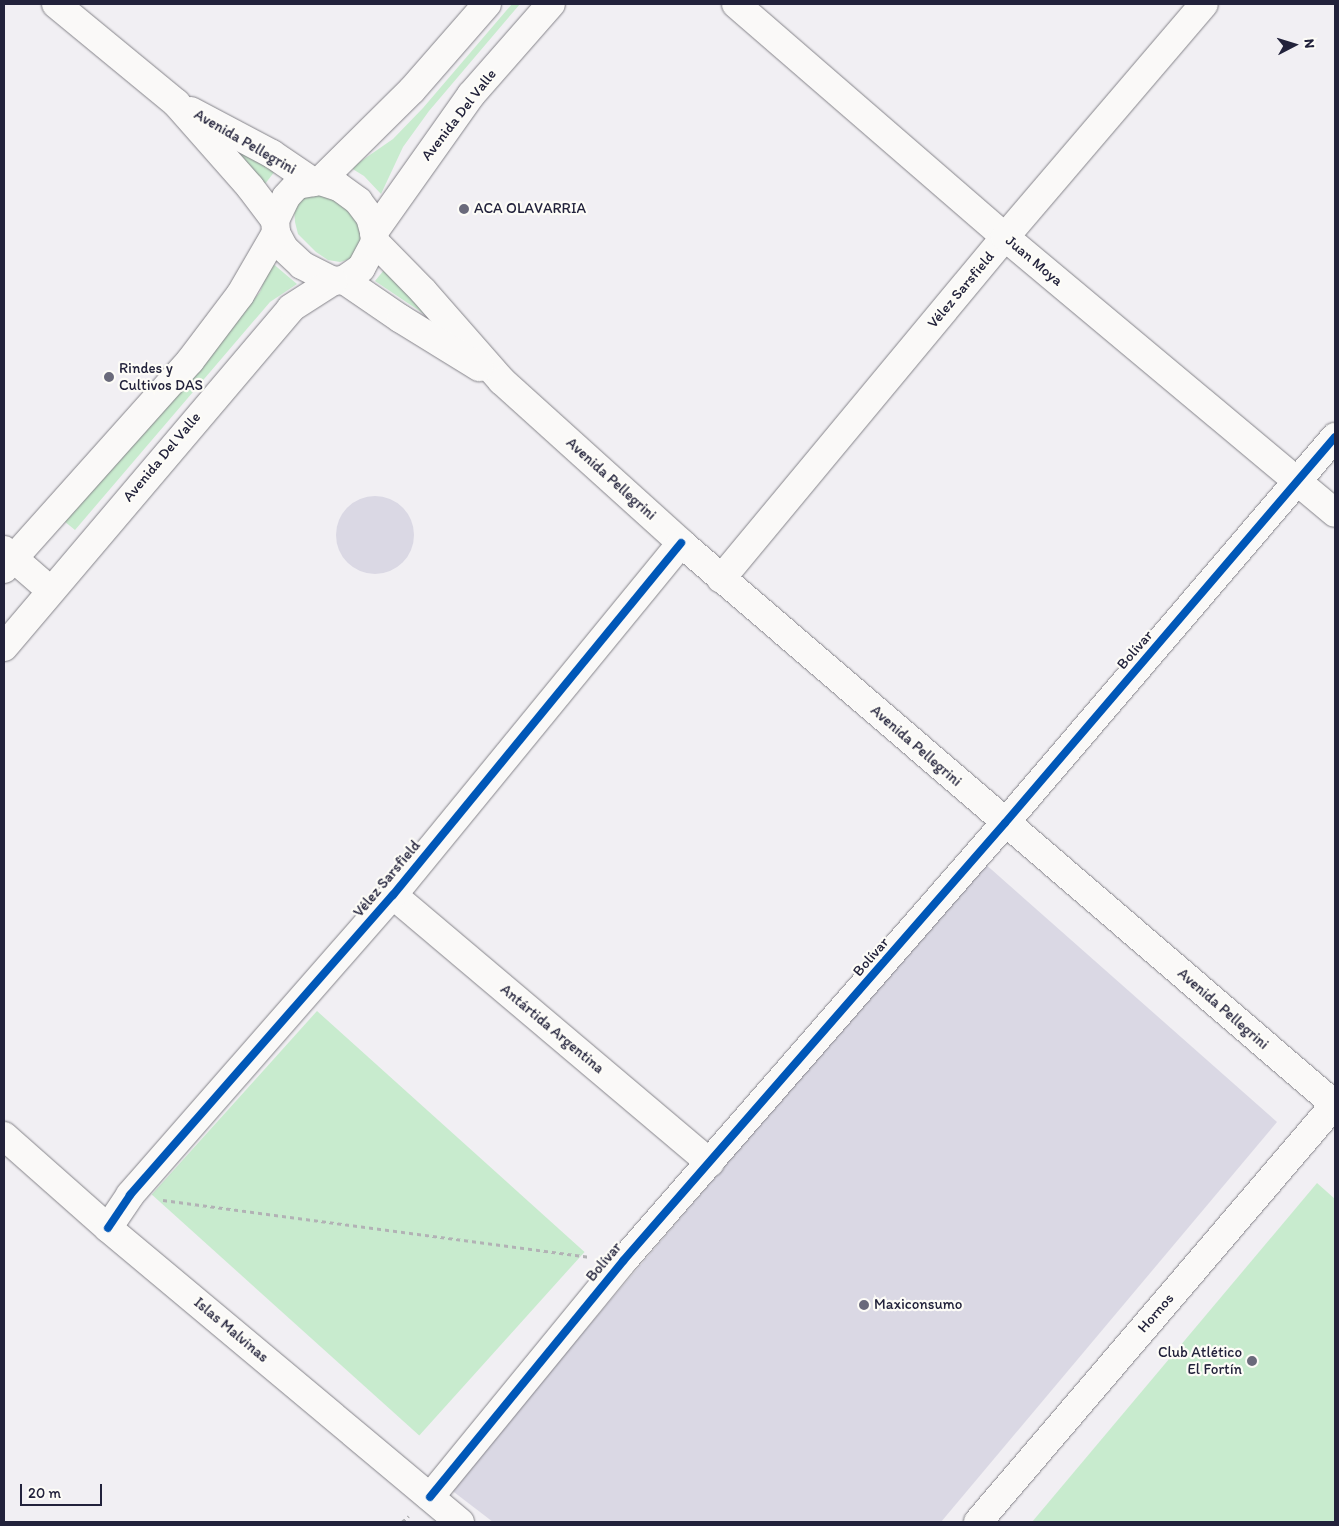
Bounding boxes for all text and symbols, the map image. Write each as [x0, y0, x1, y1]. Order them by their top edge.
north arrow [1269, 20, 1319, 70]
text: N [1301, 38, 1318, 49]
street label: Avenida Del Valle [418, 66, 500, 164]
street label: Avenida Pellegrini [191, 105, 299, 179]
place label: ACA OLAVARRIA [474, 200, 586, 218]
marker: ACA OLAVARRIA [458, 203, 470, 215]
street label: Juan Moya [1002, 232, 1066, 290]
street label: Vélez Sarsfield [924, 248, 998, 332]
place label: Rindes y Cultivos DAS [119, 359, 203, 394]
marker: Rindes y Cultivos DAS [103, 371, 115, 383]
street label: Avenida Del Valle [119, 409, 205, 505]
street label: Avenida Pellegrini [562, 434, 660, 524]
street label: Bolívar [1113, 627, 1157, 673]
street label: Avenida Pellegrini [867, 702, 965, 790]
street label: Vélez Sarsfield [350, 837, 424, 921]
street label: Bolívar [849, 934, 893, 980]
street label: Avenida Pellegrini [1174, 965, 1272, 1053]
street label: Antártida Argentina [496, 980, 608, 1078]
street label: Bolívar [582, 1239, 626, 1285]
street label: Hornos [1134, 1290, 1178, 1336]
street label: Islas Malvinas [190, 1294, 272, 1366]
place label: Maxiconsumo [874, 1296, 962, 1314]
marker: Maxiconsumo [858, 1299, 870, 1311]
place label: Club Atlético El Fortín [1158, 1343, 1242, 1378]
marker: Club Atlético El Fortín [1246, 1355, 1258, 1367]
scale bar [22, 1474, 105, 1506]
text: 20 m [28, 1484, 61, 1502]

